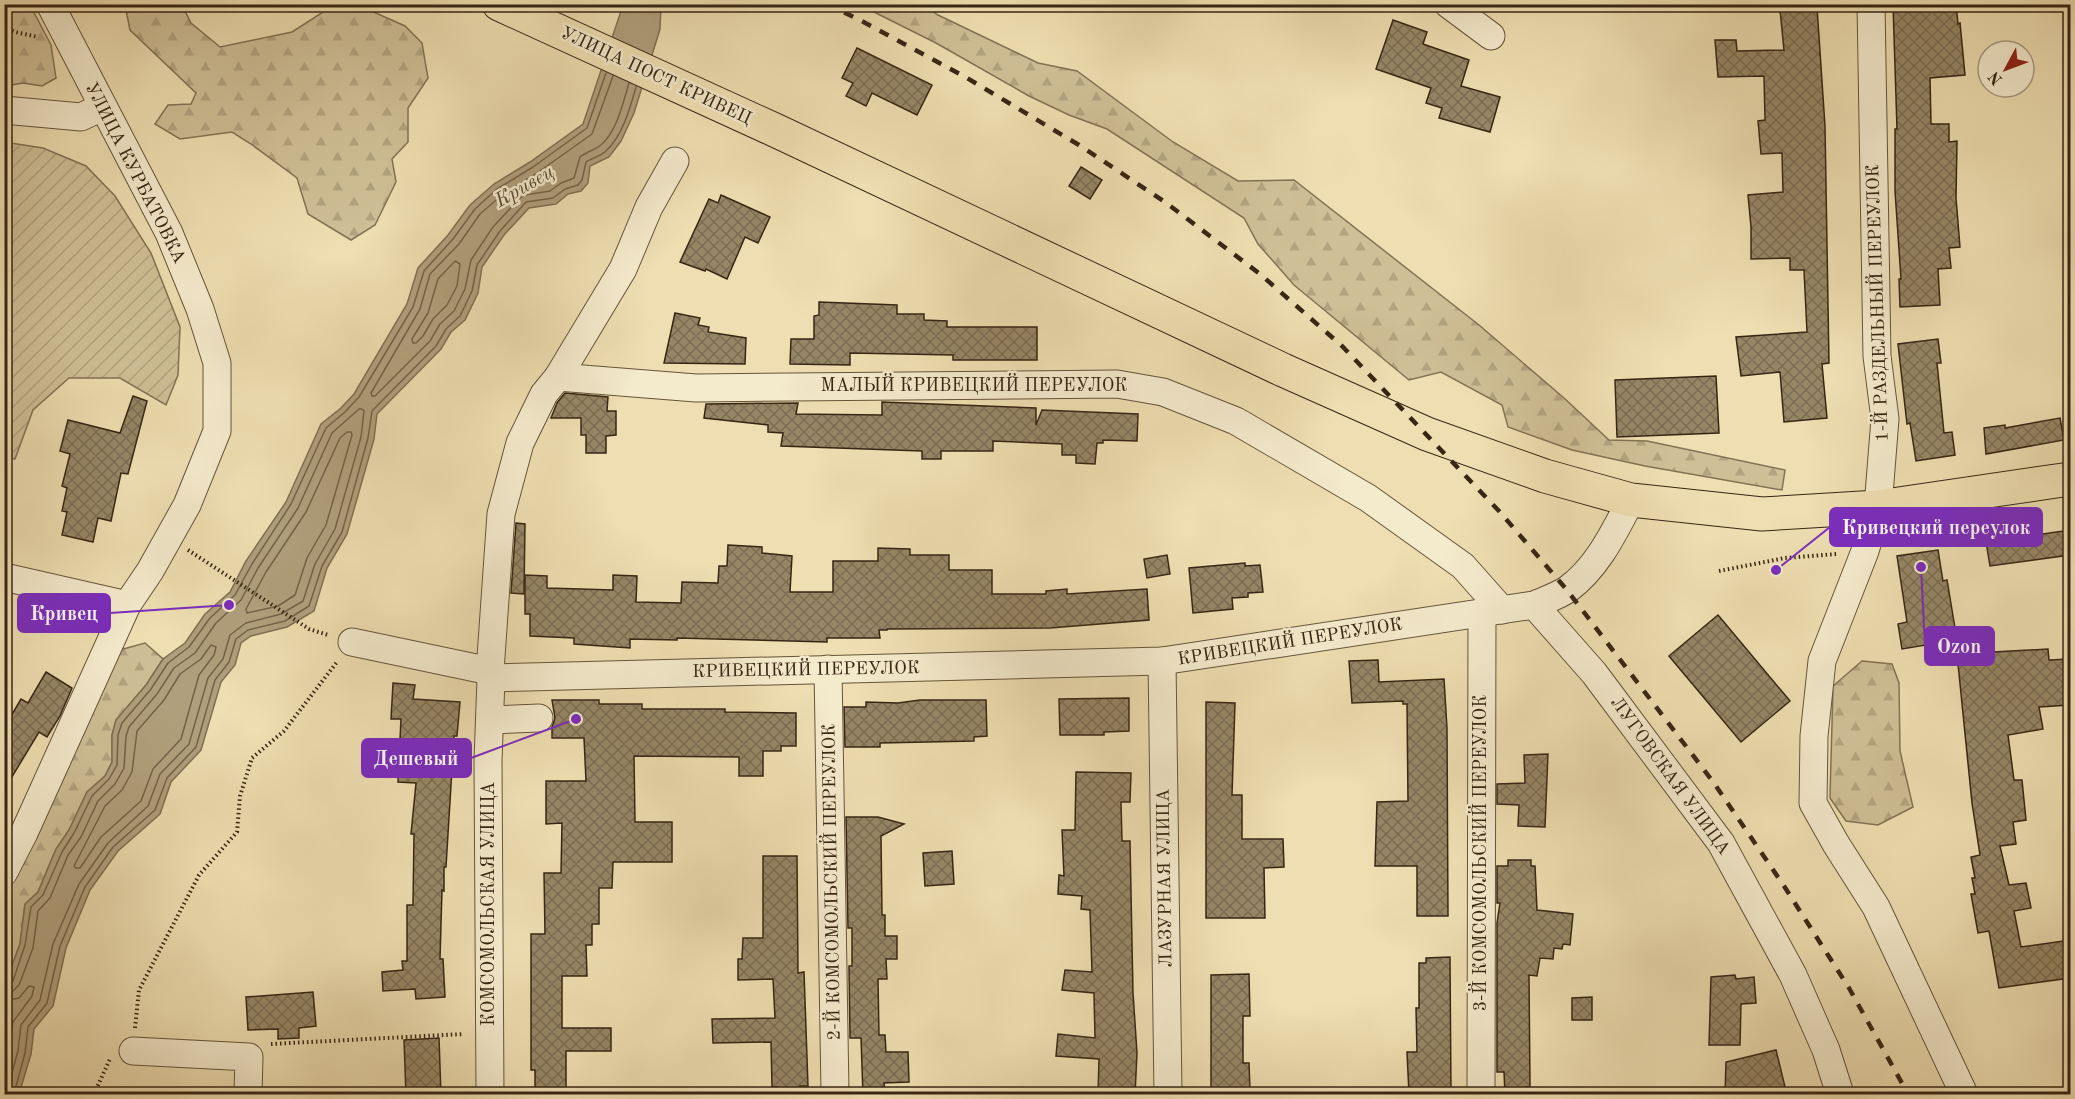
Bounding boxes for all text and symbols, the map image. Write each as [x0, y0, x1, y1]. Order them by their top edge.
street label: УЛИЦА ПОСТ КРИВЕЦ [558, 24, 754, 128]
north arrow [1976, 39, 2036, 99]
text: N [1986, 67, 2006, 87]
street label: УЛИЦА КУРБАТОВКА [81, 80, 189, 267]
water label: Кривец [491, 162, 558, 212]
street label: 1-Й РАЗДЕЛЬНЫЙ ПЕРЕУЛОК [1860, 164, 1892, 442]
street label: МАЛЫЙ КРИВЕЦКИЙ ПЕРЕУЛОК [821, 373, 1127, 395]
callout: Кривецкий переулок [1830, 508, 2042, 546]
text: Кривецкий переулок [1842, 519, 2031, 539]
callout: Кривец [18, 594, 110, 632]
text: Кривец [30, 605, 98, 625]
street label: КРИВЕЦКИЙ ПЕРЕУЛОК [1176, 611, 1404, 669]
callout: Ozon [1925, 627, 1994, 665]
text: Ozon [1937, 638, 1981, 658]
street label: КРИВЕЦКИЙ ПЕРЕУЛОК [692, 655, 920, 681]
street label: ЛУГОВСКАЯ УЛИЦА [1607, 694, 1733, 858]
street label: 3-Й КОМСОМОЛЬСКИЙ ПЕРЕУЛОК [1468, 695, 1490, 1011]
street label: 2-Й КОМСОМОЛЬСКИЙ ПЕРЕУЛОК [816, 724, 844, 1041]
callout: Дешевый [362, 739, 471, 777]
text: Дешевый [374, 750, 458, 770]
street label: КОМСОМОЛЬСКАЯ УЛИЦА [480, 781, 498, 1026]
street label: ЛАЗУРНАЯ УЛИЦА [1154, 788, 1176, 968]

